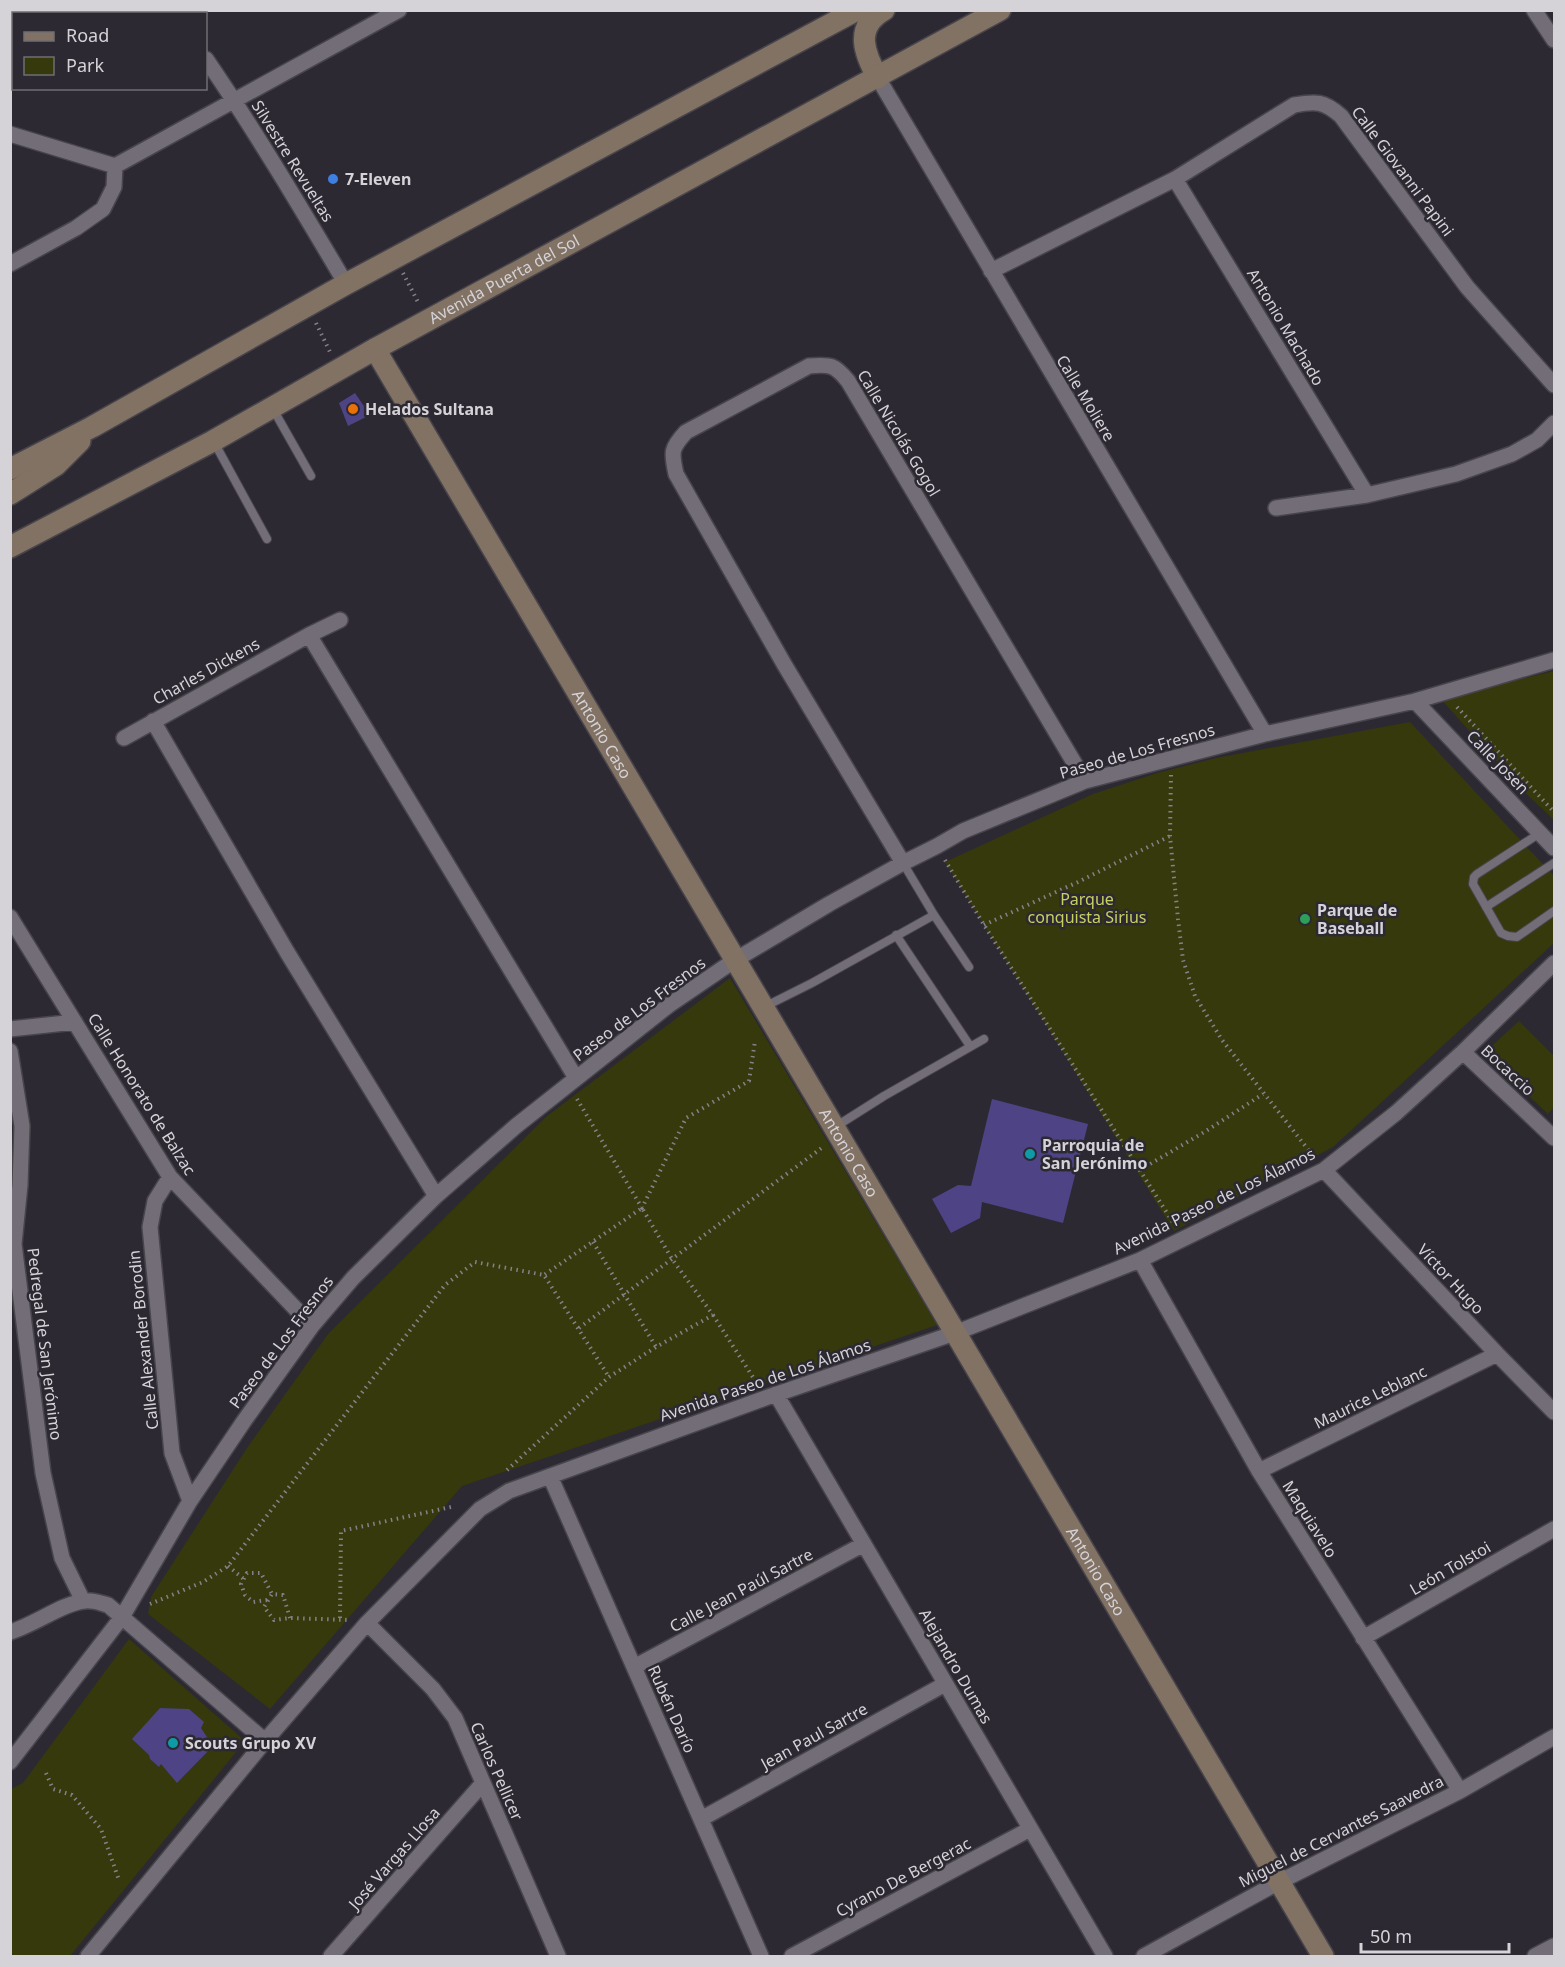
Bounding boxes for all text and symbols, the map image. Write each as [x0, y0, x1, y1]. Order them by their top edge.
legend [12, 12, 207, 90]
text: Road [66, 23, 109, 47]
text: Park [66, 53, 104, 77]
street label: Silvestre Revueltas [247, 96, 339, 226]
street label: Calle Giovanni Papini [1347, 101, 1459, 241]
place label: 7-Eleven [345, 168, 411, 190]
marker: 7-Eleven [326, 172, 340, 186]
street label: Avenida Puerta del Sol [425, 229, 583, 329]
street label: Antonio Machado [1242, 264, 1330, 390]
street label: Calle Moliere [1052, 351, 1120, 445]
street label: Calle Nicolás Gogol [852, 366, 946, 500]
place label: Helados Sultana [365, 398, 494, 420]
marker: Helados Sultana [346, 402, 360, 416]
street label: Charles Dickens [149, 632, 263, 710]
street label: Antonio Caso [567, 685, 637, 783]
street label: Paseo de Los Fresnos [1057, 718, 1217, 784]
street label: Calle Josen [1462, 725, 1534, 799]
park label: Parque conquista Sirius [1028, 888, 1146, 928]
place label: Parque de Baseball [1317, 899, 1397, 939]
marker: Parque de Baseball [1298, 912, 1312, 926]
street label: Paseo de Los Fresnos [568, 952, 710, 1066]
street label: Calle Honorato de Balzac [83, 1009, 201, 1179]
street label: Bocaccio [1476, 1039, 1540, 1101]
street label: Antonio Caso [814, 1104, 884, 1201]
place label: Parroquia de San Jerónimo [1042, 1134, 1147, 1174]
street label: Avenida Paseo de Los Álamos [1109, 1142, 1319, 1260]
marker: Parroquia de San Jerónimo [1023, 1147, 1037, 1161]
street label: Víctor Hugo [1413, 1239, 1489, 1319]
street label: Pedregal de San Jerónimo [22, 1246, 68, 1442]
street label: Calle Alexander Borodin [123, 1249, 163, 1431]
street label: Paseo de Los Fresnos [224, 1271, 338, 1413]
street label: Avenida Paseo de Los Álamos [656, 1333, 874, 1427]
street label: Maurice Leblanc [1310, 1360, 1430, 1434]
street label: Maquiavelo [1278, 1476, 1342, 1562]
street label: Antonio Caso [1061, 1523, 1131, 1620]
street label: León Tolstoi [1406, 1536, 1494, 1600]
street label: Calle Jean Paúl Sartre [666, 1543, 816, 1637]
street label: Alejandro Dumas [914, 1604, 998, 1728]
street label: Rubén Darío [643, 1662, 701, 1756]
street label: Jean Paul Sartre [755, 1698, 871, 1775]
street label: Carlos Pellicer [465, 1718, 529, 1824]
place label: Scouts Grupo XV [185, 1732, 317, 1754]
marker: Scouts Grupo XV [166, 1736, 180, 1750]
street label: Miguel de Cervantes Saavedra [1235, 1770, 1447, 1892]
street label: José Vargas Llosa [342, 1802, 445, 1915]
street label: Cyrano De Bergerac [832, 1832, 975, 1922]
scale bar [1361, 1916, 1510, 1954]
text: 50 m [1370, 1924, 1412, 1948]

